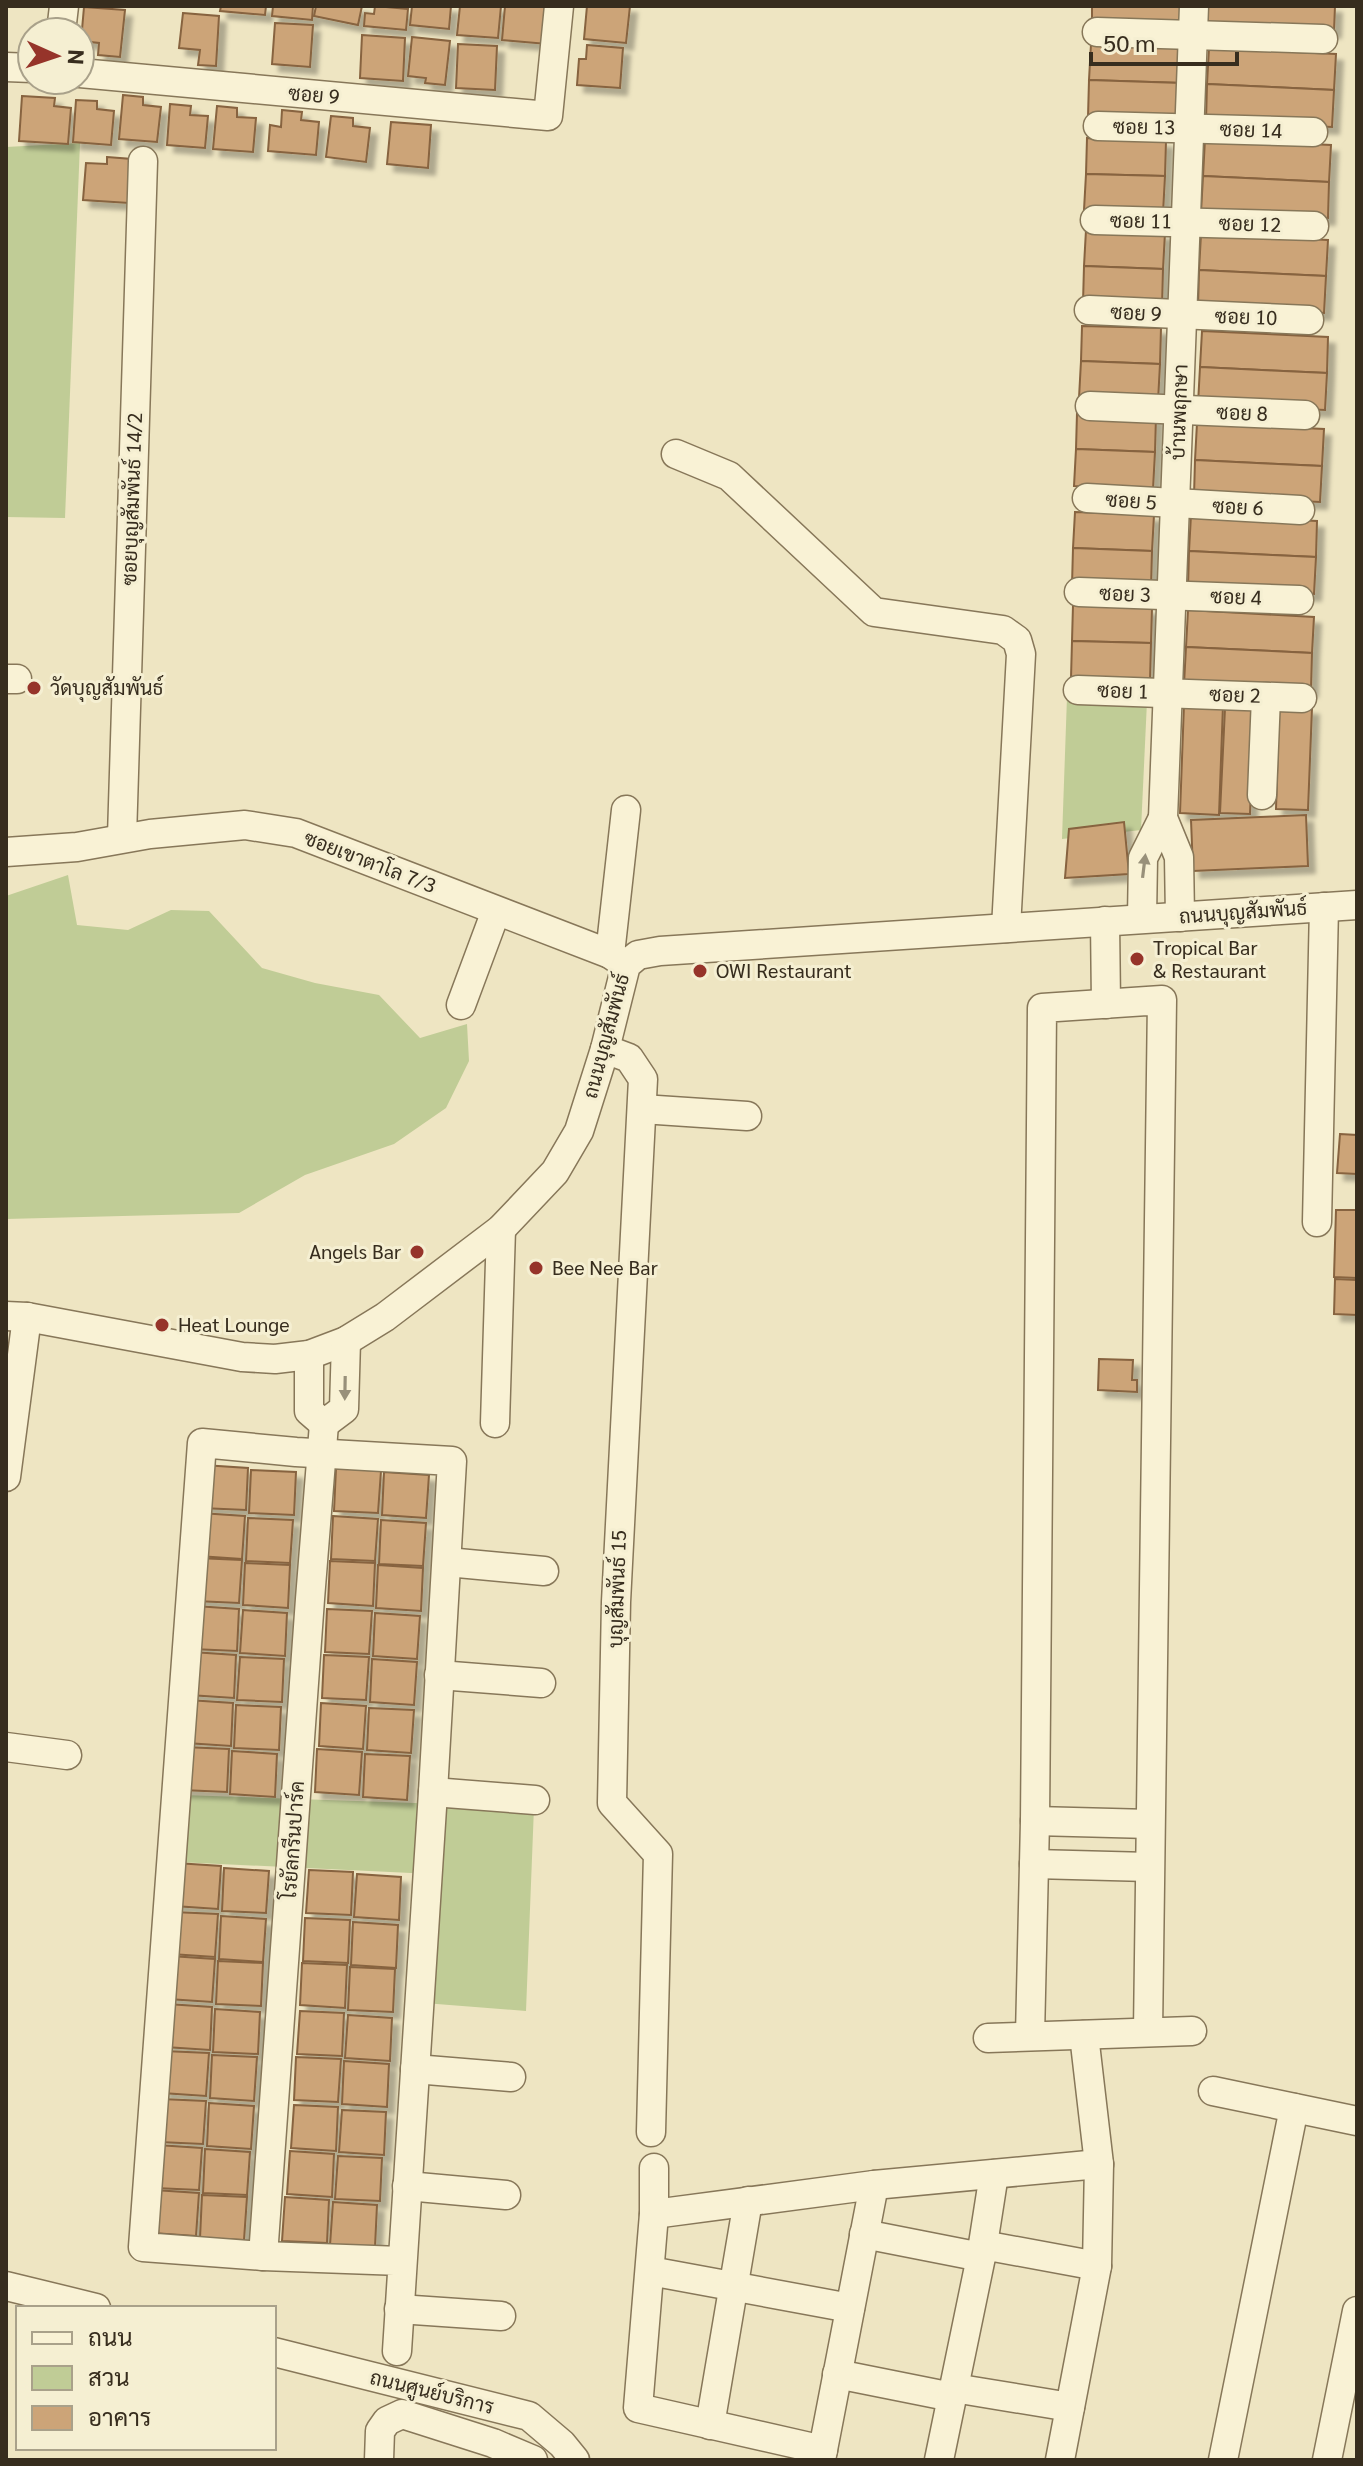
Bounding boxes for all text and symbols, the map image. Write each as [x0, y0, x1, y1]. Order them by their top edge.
north arrow [16, 16, 96, 96]
scale bar [1091, 16, 1237, 66]
text: 50 m [1103, 26, 1155, 58]
text: N [63, 49, 91, 66]
street label: ซอย 9 [287, 79, 341, 109]
street label: ซอย 13 [1113, 112, 1175, 140]
street label: ซอย 14 [1219, 115, 1283, 143]
street label: ซอย 11 [1110, 206, 1172, 234]
street label: ซอย 12 [1218, 209, 1282, 237]
street label: ซอย 9 [1110, 298, 1162, 326]
street label: ซอย 10 [1214, 302, 1278, 330]
street label: บ้านพฤกษา [1163, 363, 1193, 460]
street label: ซอย 8 [1216, 398, 1268, 426]
street label: ซอยบุญสัมพันธ์ 14/2 [115, 412, 149, 586]
street label: ซอย 5 [1105, 485, 1158, 515]
street label: ซอย 6 [1212, 492, 1264, 520]
street label: ซอย 3 [1099, 579, 1151, 607]
street label: ซอย 4 [1210, 582, 1262, 610]
place label: วัดบุญสัมพันธ์ [50, 674, 164, 702]
street label: ซอย 1 [1097, 676, 1149, 704]
marker: วัดบุญสัมพันธ์ [25, 679, 43, 697]
street label: ซอย 2 [1209, 680, 1261, 708]
street label: ซอยเขาตาโล 7/3 [301, 824, 440, 898]
one-way arrow [1138, 853, 1151, 878]
street label: ถนนบุญสัมพันธ์ [1178, 894, 1308, 930]
place label: Tropical Bar & Restaurant [1153, 934, 1267, 983]
marker: Tropical Bar & Restaurant [1128, 950, 1146, 968]
place label: OWI Restaurant [716, 957, 852, 983]
marker: OWI Restaurant [691, 962, 709, 980]
street label: ถนนบุญสัมพันธ์ [576, 970, 636, 1102]
place label: Angels Bar [309, 1238, 401, 1264]
marker: Angels Bar [408, 1243, 426, 1261]
place label: Bee Nee Bar [552, 1254, 658, 1280]
marker: Bee Nee Bar [527, 1259, 545, 1277]
place label: Heat Lounge [178, 1311, 290, 1337]
marker: Heat Lounge [153, 1316, 171, 1334]
one-way arrow [339, 1376, 351, 1401]
street label: บุญสัมพันธ์ 15 [601, 1529, 633, 1649]
street label: โรยัลกรีนปาร์ค [275, 1780, 309, 1901]
legend [16, 2306, 276, 2450]
text: ถนน [88, 2320, 133, 2352]
text: สวน [88, 2360, 130, 2392]
street label: ถนนศูนย์บริการ [367, 2363, 497, 2422]
text: อาคาร [88, 2400, 151, 2432]

